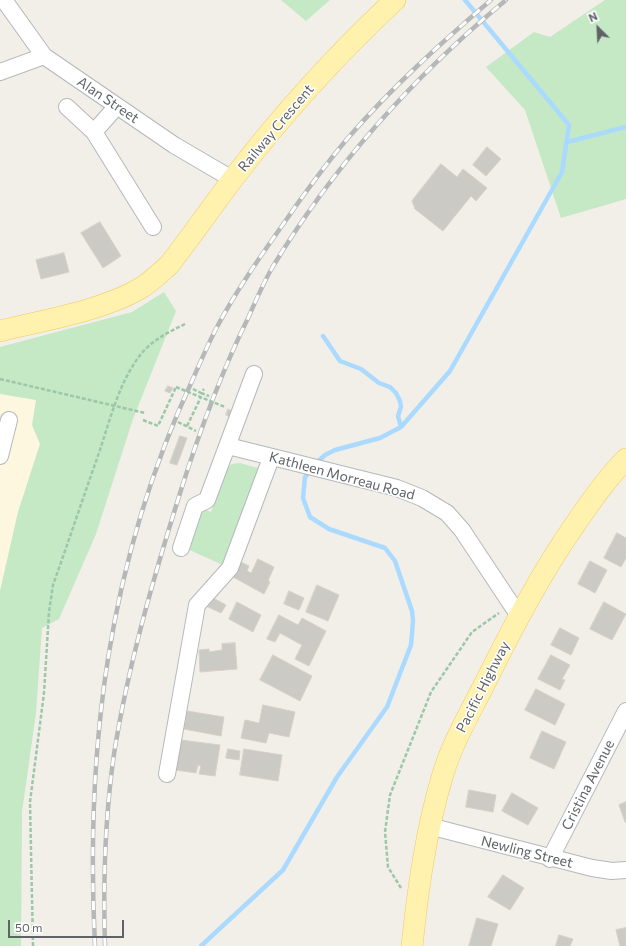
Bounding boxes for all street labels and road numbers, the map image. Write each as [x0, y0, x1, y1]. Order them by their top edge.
street label: Alan Street [74, 73, 142, 127]
street label: Railway Crescent [235, 81, 317, 175]
street label: Kathleen Morreau Road [267, 448, 417, 504]
street label: Pacific Highway [453, 638, 513, 736]
street label: Cristina Avenue [558, 737, 618, 833]
street label: Newling Street [479, 832, 575, 872]

